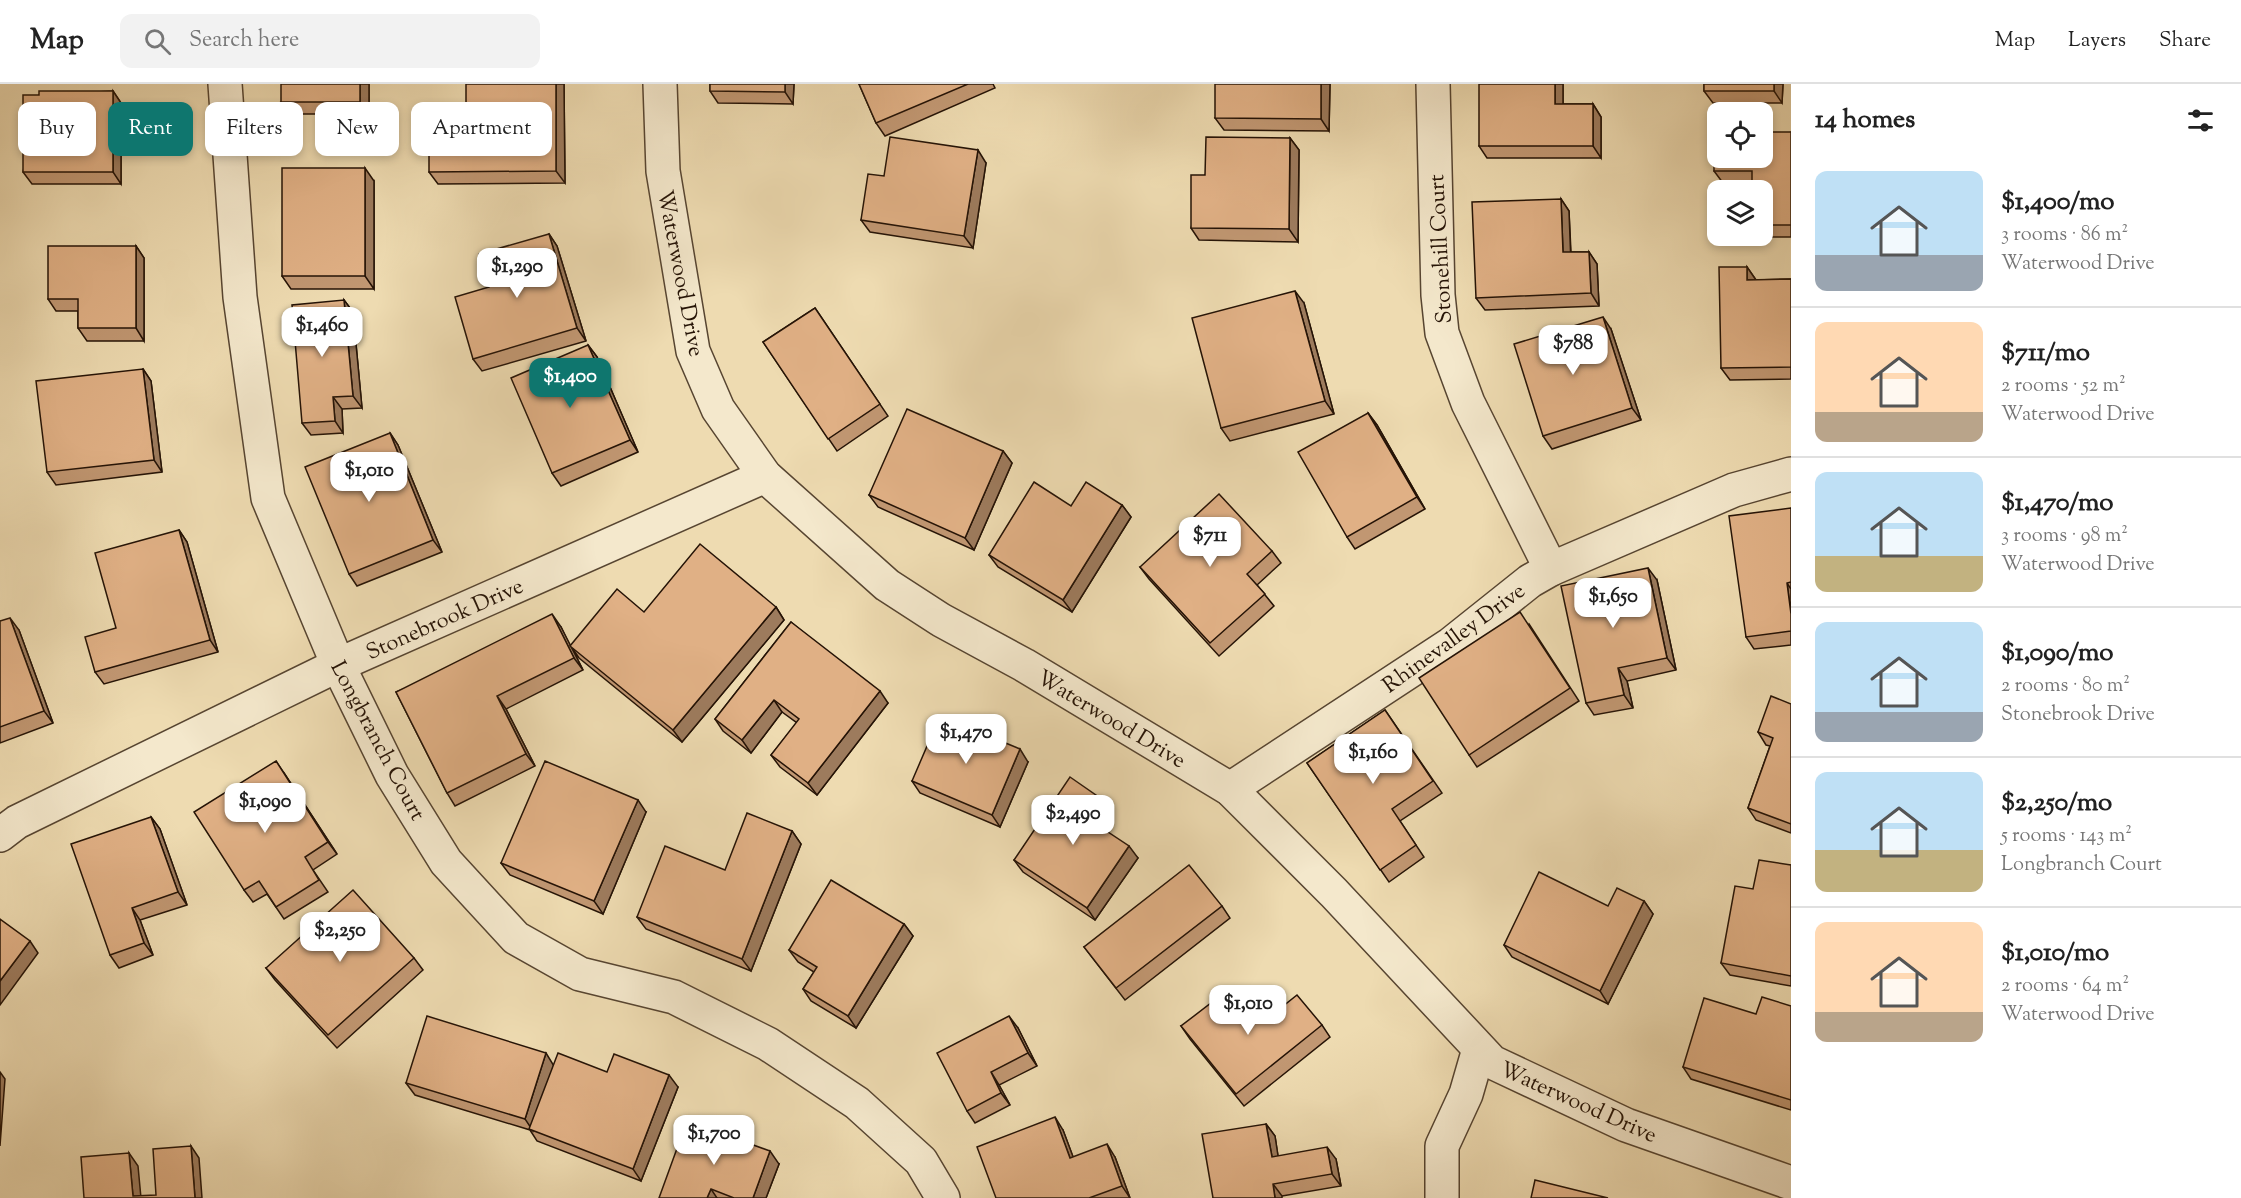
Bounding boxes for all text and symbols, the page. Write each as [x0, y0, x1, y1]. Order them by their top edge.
search box [120, 14, 540, 68]
text: Map [30, 21, 84, 61]
icon: search [141, 25, 174, 58]
text: Search here [189, 25, 299, 57]
text: Map [1995, 26, 2035, 56]
text: Layers [2068, 26, 2126, 56]
text: Share [2159, 26, 2211, 56]
chip: Buy [18, 102, 96, 156]
chip: Rent [108, 102, 193, 156]
chip: Filters [205, 102, 303, 156]
chip: New [315, 102, 399, 156]
chip: Apartment [411, 102, 552, 156]
map controls [1707, 102, 1773, 246]
button: locate [1707, 102, 1773, 168]
text: 14 homes [1815, 102, 1915, 139]
icon: filters [2184, 104, 2217, 137]
street label: Stonehill Court [1422, 173, 1462, 324]
button: layers [1707, 180, 1773, 246]
text: $1,400/mo [2001, 184, 2115, 221]
street label: Waterwood Drive [647, 188, 711, 360]
icon: home [1863, 195, 1935, 267]
text: 3 rooms · 86 m² [2001, 221, 2128, 250]
pin: $1,290 [468, 248, 566, 299]
text: Waterwood Drive [2001, 250, 2155, 279]
text: $1,290 [491, 253, 543, 282]
pin: $1,460 [273, 307, 371, 358]
text: $1,460 [296, 312, 348, 341]
pin: $788 [1537, 325, 1609, 376]
text: $788 [1553, 330, 1593, 359]
text: $711/mo [2001, 335, 2090, 372]
icon: home [1863, 346, 1935, 418]
pin: $1,400 [521, 358, 619, 409]
text: $1,400 [543, 363, 597, 392]
text: 2 rooms · 52 m² [2001, 372, 2126, 401]
text: Waterwood Drive [2001, 401, 2155, 430]
pin: $1,010 [320, 452, 418, 503]
text: $1,010 [344, 457, 394, 486]
text: $1,470/mo [2001, 485, 2114, 522]
icon: home [1863, 496, 1935, 568]
pin: $711 [1174, 517, 1246, 568]
text: $711 [1193, 522, 1227, 551]
text: 3 rooms · 98 m² [2001, 522, 2128, 551]
text: Waterwood Drive [2001, 551, 2155, 580]
street label: Stonebrook Drive [361, 572, 529, 670]
street label: Rhinevalley Drive [1377, 577, 1533, 702]
pin: $1,650 [1564, 578, 1662, 629]
text: $1,650 [1588, 583, 1638, 612]
text: $1,090/mo [2001, 635, 2114, 672]
icon: home [1863, 646, 1935, 718]
street label: Longbranch Court [321, 656, 432, 827]
street label: Waterwood Drive [1030, 663, 1191, 778]
text: 2 rooms · 80 m² [2001, 672, 2130, 701]
text: Stonebrook Drive [2001, 701, 2155, 730]
pin: $1,470 [917, 714, 1015, 765]
text: $1,470 [940, 719, 992, 748]
pin: $1,160 [1324, 734, 1422, 785]
text: $1,160 [1348, 739, 1398, 768]
pin: $1,090 [216, 783, 314, 834]
text: $2,250/mo [2001, 785, 2112, 822]
text: $1,090 [239, 788, 291, 817]
pin: $2,490 [1024, 795, 1122, 846]
icon: home [1863, 796, 1935, 868]
text: $2,490 [1045, 800, 1101, 829]
text: 5 rooms · 143 m² [2001, 822, 2132, 851]
text: Longbranch Court [2001, 851, 2162, 880]
pin: $2,250 [291, 912, 389, 963]
text: $2,250 [314, 917, 366, 946]
text: $1,010/mo [2001, 935, 2109, 972]
icon: home [1863, 946, 1935, 1018]
text: 2 rooms · 64 m² [2001, 972, 2129, 1001]
pin: $1,010 [1199, 985, 1297, 1036]
text: $1,010 [1223, 990, 1273, 1019]
text: Waterwood Drive [2001, 1001, 2155, 1030]
street label: Waterwood Drive [1494, 1055, 1661, 1153]
pin: $1,700 [665, 1115, 763, 1166]
text: $1,700 [687, 1120, 741, 1149]

